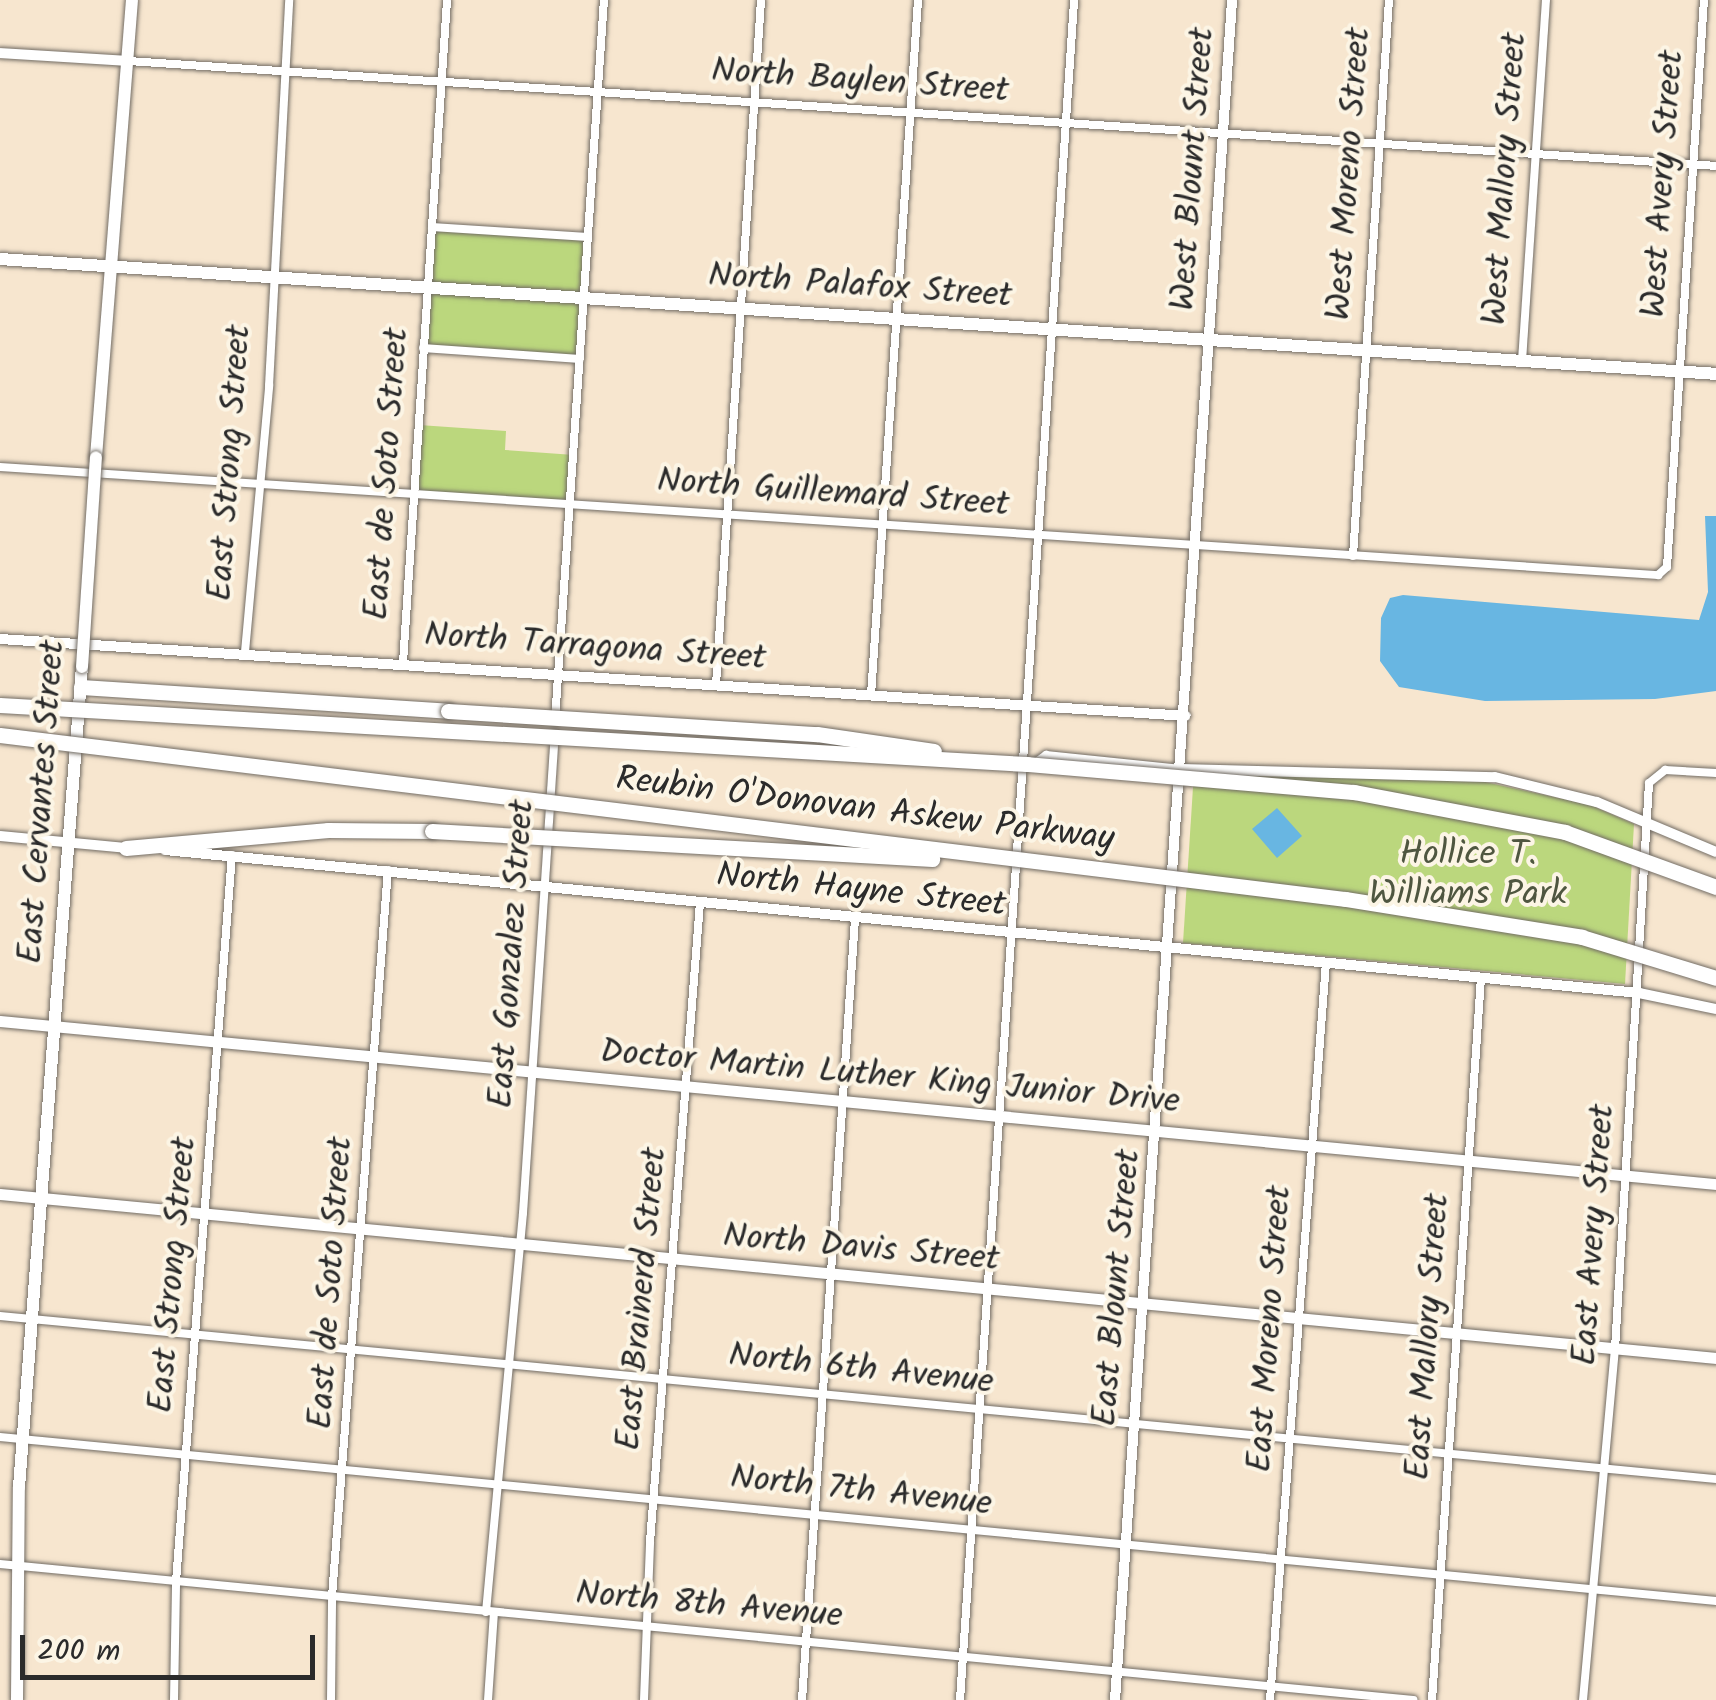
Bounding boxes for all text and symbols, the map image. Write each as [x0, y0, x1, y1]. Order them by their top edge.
street label: West Blount Street [1163, 26, 1225, 312]
street label: West Moreno Street [1319, 26, 1381, 322]
street label: West Mallory Street [1475, 31, 1537, 327]
street label: West Avery Street [1634, 49, 1694, 319]
street label: North Baylen Street [710, 51, 1010, 113]
street label: North Palafox Street [707, 255, 1013, 319]
street label: East Strong Street [200, 323, 262, 603]
street label: East de Soto Street [357, 326, 419, 622]
street label: North Guillemard Street [655, 461, 1011, 527]
street label: North Tarragona Street [423, 615, 767, 681]
street label: East Cervantes Street [11, 639, 75, 965]
street label: Reubin O'Donovan Askew Parkway [614, 759, 1116, 861]
street label: East Gonzalez Street [481, 798, 545, 1110]
park label: Hollice T. Williams Park [1369, 834, 1567, 916]
street label: North Hayne Street [714, 855, 1008, 927]
street label: Doctor Martin Luther King Junior Drive [598, 1032, 1182, 1124]
street label: East Avery Street [1565, 1103, 1625, 1367]
street label: East Strong Street [141, 1135, 207, 1415]
street label: East de Soto Street [301, 1135, 363, 1431]
street label: East Brainerd Street [609, 1146, 677, 1452]
street label: East Blount Street [1085, 1148, 1151, 1428]
street label: East Moreno Street [1240, 1184, 1302, 1474]
street label: East Mallory Street [1398, 1192, 1460, 1482]
street label: North Davis Street [721, 1216, 1001, 1282]
street label: North 6th Avenue [726, 1335, 996, 1405]
street label: North 7th Avenue [728, 1457, 994, 1527]
street label: North 8th Avenue [574, 1573, 844, 1639]
scale bar [25, 1615, 320, 1677]
text: 200 m [37, 1628, 120, 1676]

